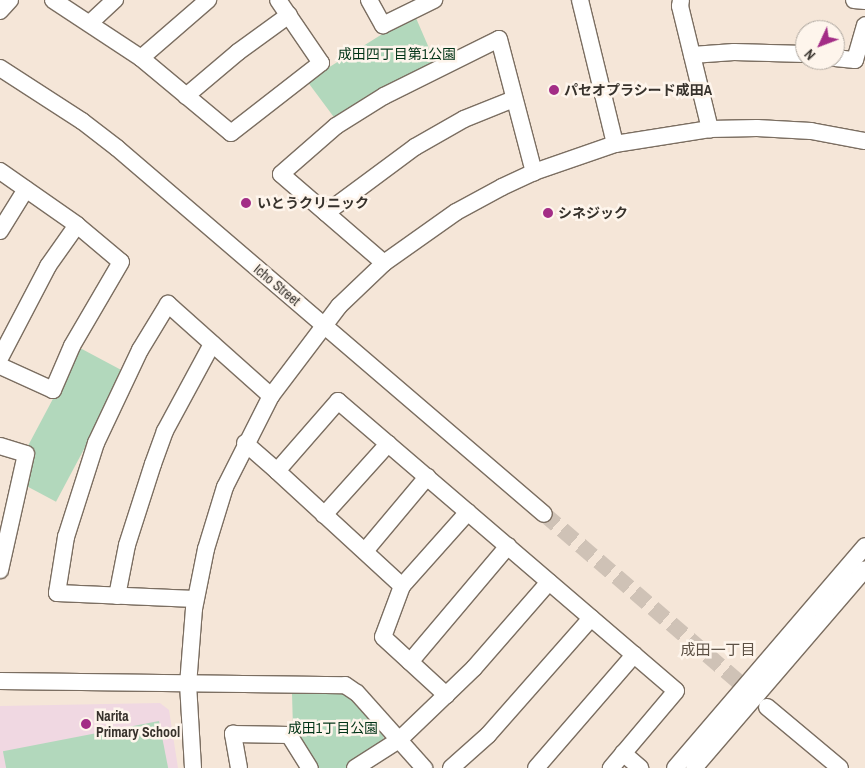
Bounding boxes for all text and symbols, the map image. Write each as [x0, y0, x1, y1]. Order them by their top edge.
north arrow [795, 20, 845, 70]
text: N [800, 45, 819, 64]
park label: 成田四丁目第1公園 [338, 46, 456, 62]
place label: パセオプラシード成田A [564, 82, 712, 98]
marker: パセオプラシード成田A [548, 84, 560, 96]
place label: いとうクリニック [257, 195, 369, 211]
marker: いとうクリニック [239, 196, 253, 210]
place label: シネジック [558, 205, 628, 221]
marker: シネジック [542, 207, 554, 219]
street label: Icho Street [250, 261, 304, 309]
district label: 成田一丁目 [681, 641, 755, 659]
place label: Narita Primary School [96, 708, 180, 740]
marker: Narita Primary School [80, 718, 92, 730]
park label: 成田1丁目公園 [288, 720, 378, 736]

